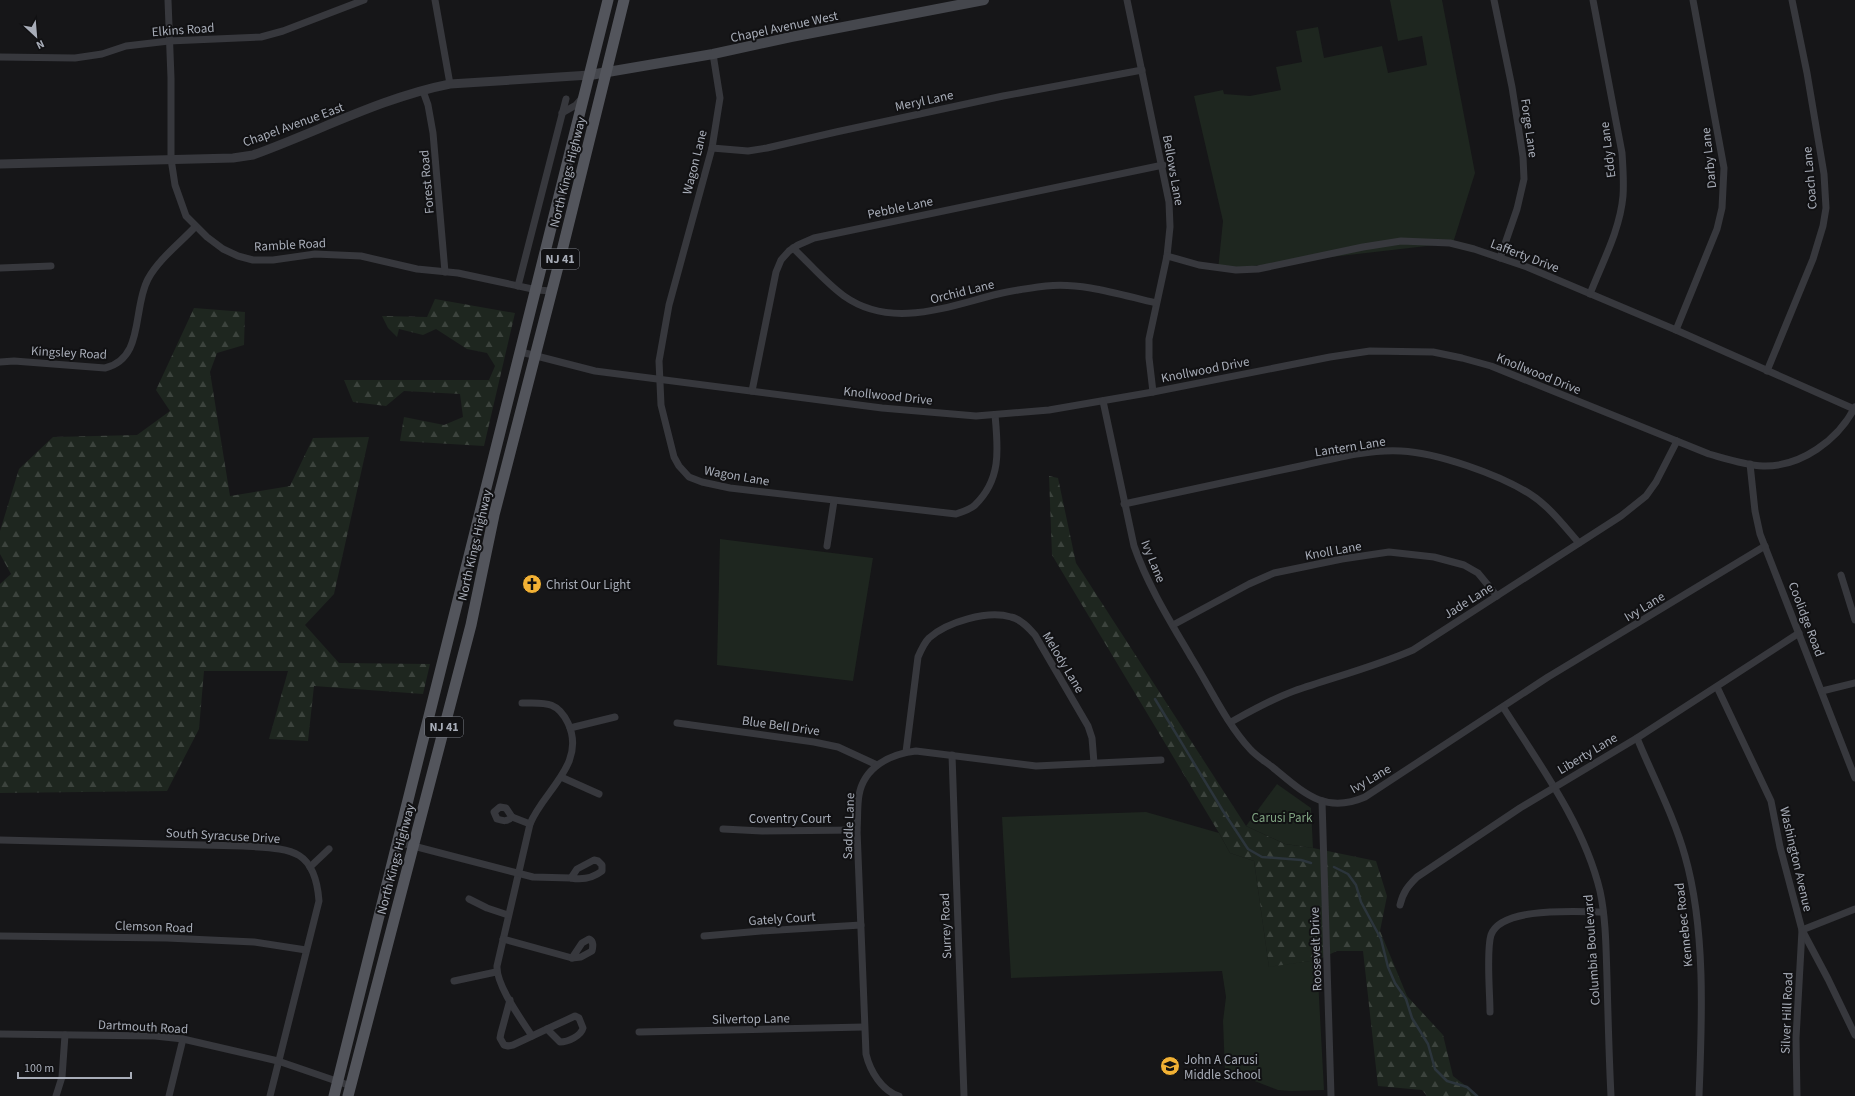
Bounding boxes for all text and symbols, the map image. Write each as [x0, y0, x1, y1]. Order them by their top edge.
street label: Chapel Avenue West [729, 7, 840, 47]
north arrow [16, 16, 56, 56]
street label: Elkins Road [151, 19, 215, 41]
text: N [34, 36, 47, 53]
street label: Meryl Lane [893, 86, 955, 116]
street label: Forge Lane [1516, 97, 1542, 159]
street label: Chapel Avenue East [240, 98, 347, 152]
street label: North Kings Highway [545, 115, 590, 230]
street label: Eddy Lane [1596, 121, 1620, 179]
street label: Darby Lane [1697, 126, 1721, 189]
street label: Wagon Lane [678, 128, 712, 196]
street label: Bellows Lane [1158, 133, 1188, 207]
street label: Coach Lane [1798, 146, 1822, 210]
street label: Forest Road [415, 149, 439, 215]
street label: Pebble Lane [866, 192, 935, 224]
street label: Ramble Road [254, 234, 327, 256]
street label: Lafferty Drive [1488, 235, 1562, 277]
road number: NJ 41 [541, 249, 579, 269]
street label: Orchid Lane [928, 275, 996, 309]
street label: Kingsley Road [30, 342, 107, 364]
street label: Knollwood Drive [1494, 349, 1584, 399]
street label: Knollwood Drive [1159, 353, 1251, 387]
street label: Knollwood Drive [842, 382, 933, 410]
street label: Lantern Lane [1314, 433, 1387, 461]
street label: Wagon Lane [703, 461, 771, 491]
street label: North Kings Highway [453, 488, 497, 603]
street label: Ivy Lane [1136, 537, 1170, 585]
street label: Knoll Lane [1303, 537, 1363, 565]
church icon: Christ Our Light [521, 573, 543, 595]
place label: Christ Our Light [546, 576, 631, 594]
street label: Jade Lane [1440, 579, 1497, 623]
street label: Coolidge Road [1784, 579, 1829, 659]
street label: Ivy Lane [1621, 588, 1668, 626]
street label: Melody Lane [1038, 628, 1089, 697]
street label: Blue Bell Drive [741, 712, 821, 740]
road number: NJ 41 [425, 717, 463, 737]
street label: Liberty Lane [1554, 729, 1621, 779]
street label: Ivy Lane [1347, 760, 1394, 798]
street label: Saddle Lane [839, 792, 859, 860]
street label: North Kings Highway [373, 802, 419, 916]
street label: Washington Avenue [1775, 805, 1817, 913]
park label: Carusi Park [1251, 809, 1313, 827]
street label: Coventry Court [749, 810, 832, 828]
street label: South Syracuse Drive [165, 824, 281, 848]
street label: Kennebec Road [1671, 882, 1697, 968]
street label: Surrey Road [936, 893, 956, 959]
street label: Columbia Boulevard [1579, 894, 1605, 1006]
street label: Roosevelt Drive [1306, 907, 1326, 991]
street label: Gately Court [748, 908, 817, 930]
street label: Clemson Road [115, 917, 193, 937]
street label: Silver Hill Road [1777, 972, 1797, 1054]
street label: Silvertop Lane [712, 1009, 790, 1029]
street label: Dartmouth Road [97, 1016, 189, 1038]
place label: John A Carusi Middle School [1184, 1051, 1261, 1084]
scale bar [18, 1054, 131, 1080]
school or university icon: John A Carusi Middle School [1159, 1055, 1181, 1077]
text: 100 m [24, 1060, 54, 1077]

